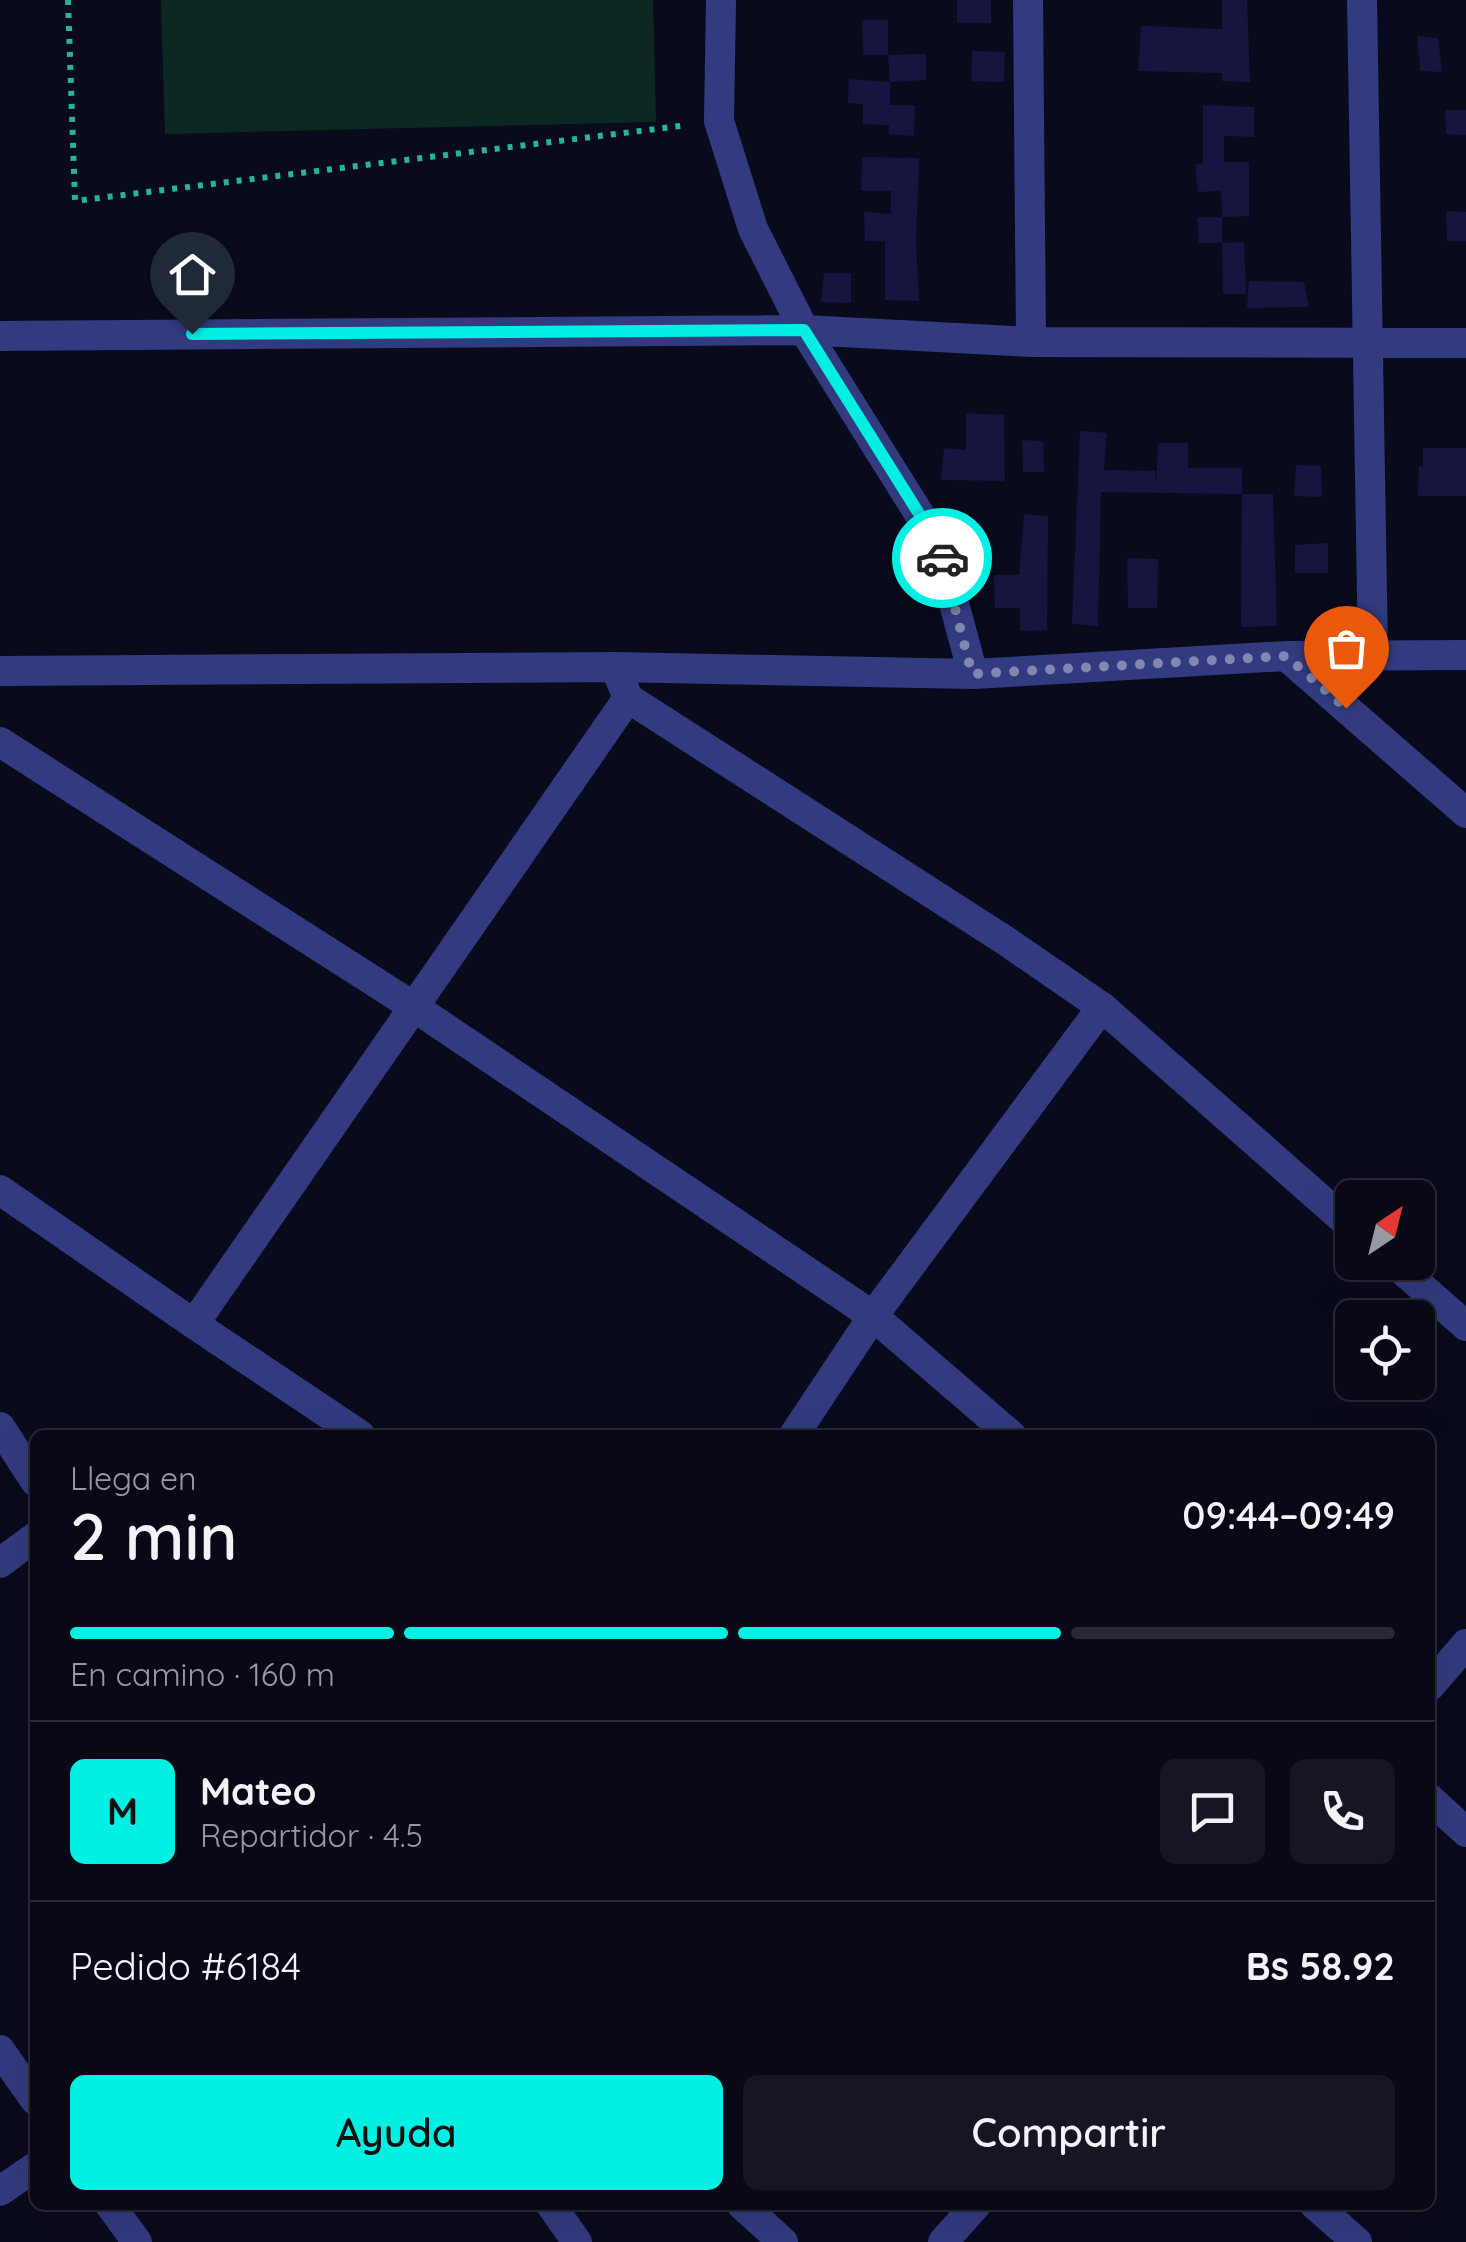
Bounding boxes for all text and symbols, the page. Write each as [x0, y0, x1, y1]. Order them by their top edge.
pin [150, 232, 235, 335]
icon: home [165, 247, 220, 302]
courier [892, 508, 992, 608]
icon: car [915, 531, 970, 586]
pin [1304, 606, 1389, 709]
icon: bag [1319, 621, 1374, 676]
north arrow [1335, 1180, 1435, 1280]
map controls [1335, 1180, 1435, 1400]
button: locate [1335, 1300, 1435, 1400]
text: Llega en [70, 1458, 197, 1498]
text: 09:44–09:49 [1182, 1491, 1395, 1539]
text: 2 min [70, 1495, 238, 1576]
text: En camino · 160 m [70, 1654, 335, 1694]
button: chat [1160, 1759, 1265, 1864]
button: phone [1290, 1759, 1395, 1864]
text: Mateo [200, 1767, 316, 1815]
text: M [107, 1787, 138, 1835]
text: Repartidor · 4.5 [200, 1815, 423, 1855]
text: Pedido #6184 [70, 1942, 301, 1990]
text: Bs 58.92 [1246, 1942, 1395, 1990]
button: Ayuda [70, 2075, 723, 2190]
button: Compartir [743, 2075, 1395, 2190]

